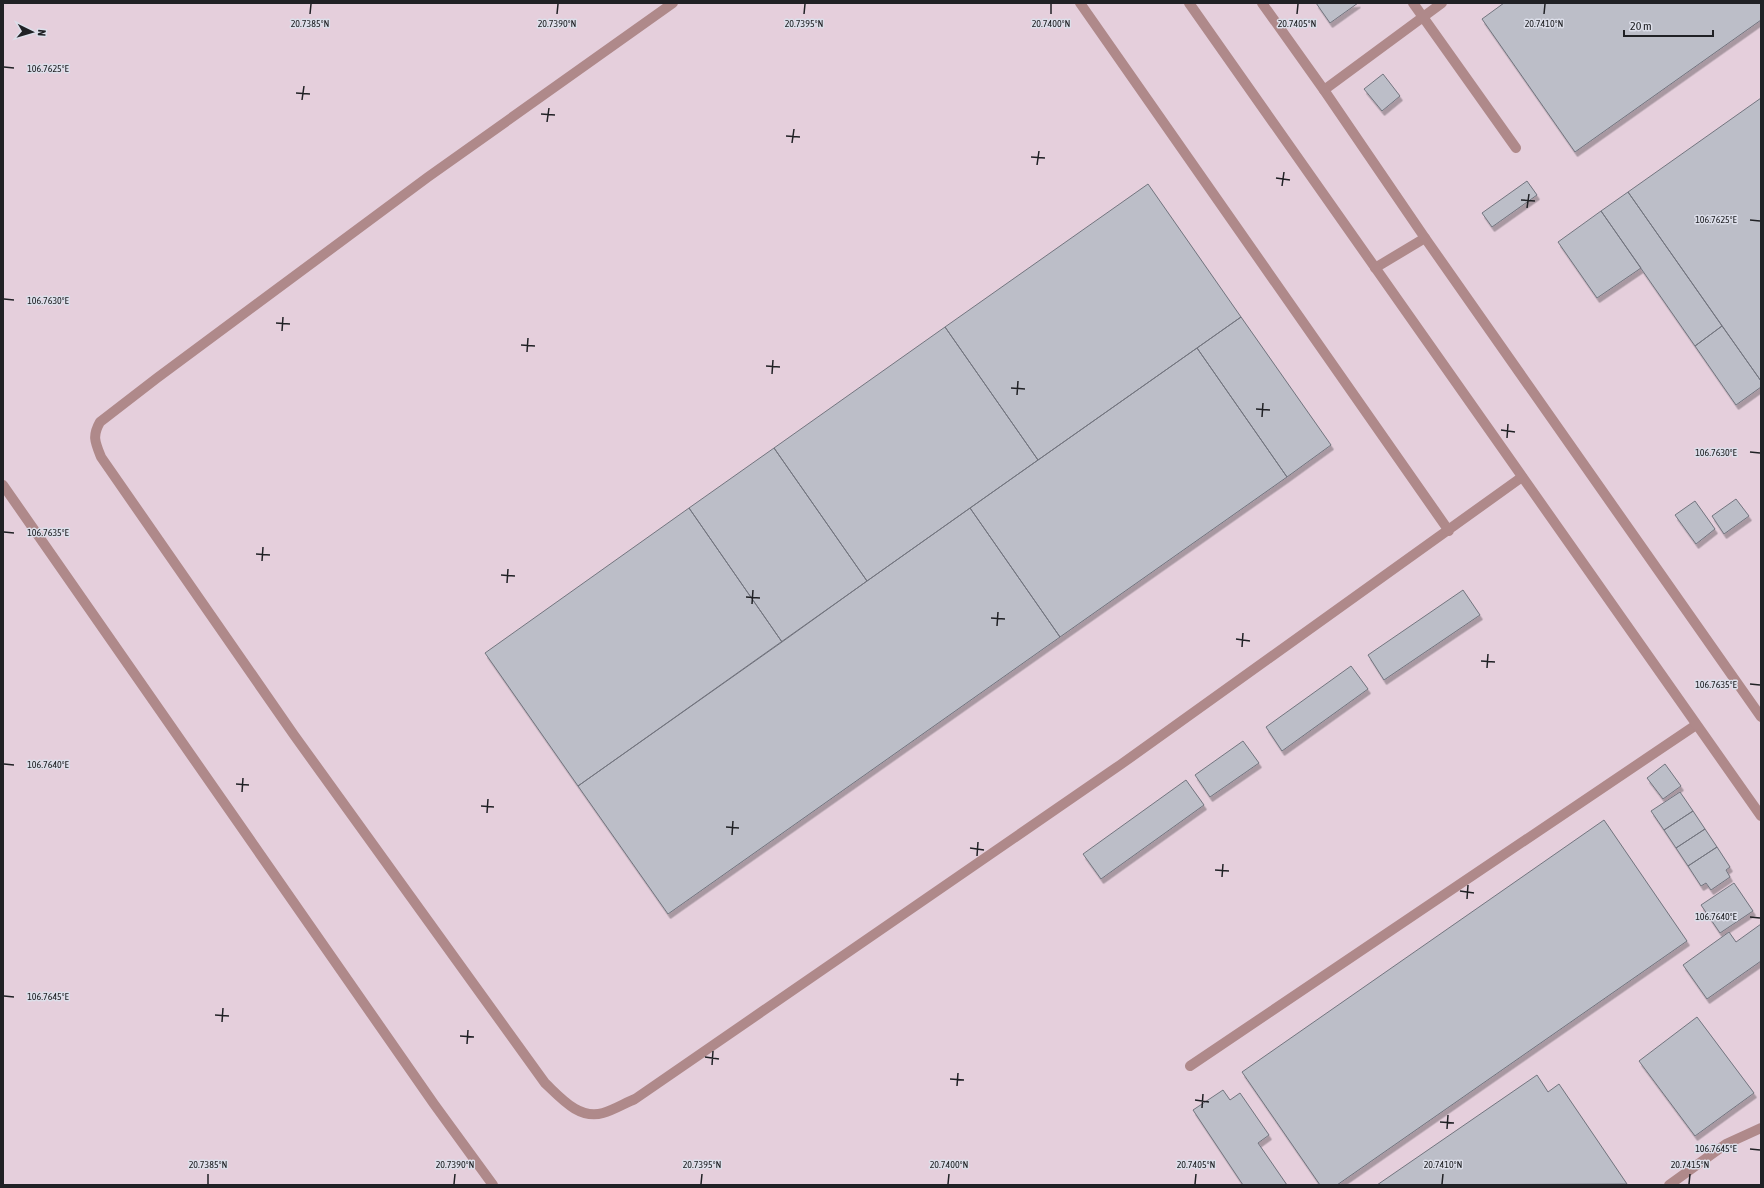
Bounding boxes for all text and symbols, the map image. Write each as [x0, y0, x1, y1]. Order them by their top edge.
north arrow [12, 12, 52, 52]
scale bar [1624, 12, 1713, 38]
text: 20.7385°N [291, 18, 329, 29]
text: 20.7390°N [538, 18, 576, 29]
text: 20.7395°N [785, 18, 823, 29]
text: 20.7400°N [1032, 18, 1070, 29]
text: 20.7405°N [1278, 18, 1316, 29]
text: 20.7410°N [1525, 18, 1563, 29]
text: 20 m [1630, 19, 1652, 33]
text: N [36, 29, 48, 37]
text: 106.7625°E [27, 63, 70, 74]
text: 106.7625°E [1695, 214, 1738, 225]
text: 106.7630°E [27, 295, 70, 306]
text: 106.7630°E [1695, 447, 1738, 458]
text: 106.7635°E [27, 527, 70, 538]
text: 106.7635°E [1695, 679, 1738, 690]
text: 106.7640°E [27, 759, 70, 770]
text: 106.7640°E [1695, 911, 1738, 922]
text: 106.7645°E [27, 991, 70, 1002]
text: 106.7645°E [1695, 1143, 1738, 1154]
text: 20.7385°N [189, 1159, 227, 1170]
text: 20.7390°N [436, 1159, 474, 1170]
text: 20.7395°N [683, 1159, 721, 1170]
text: 20.7400°N [930, 1159, 968, 1170]
text: 20.7405°N [1177, 1159, 1215, 1170]
text: 20.7410°N [1424, 1159, 1462, 1170]
text: 20.7415°N [1671, 1159, 1709, 1170]

